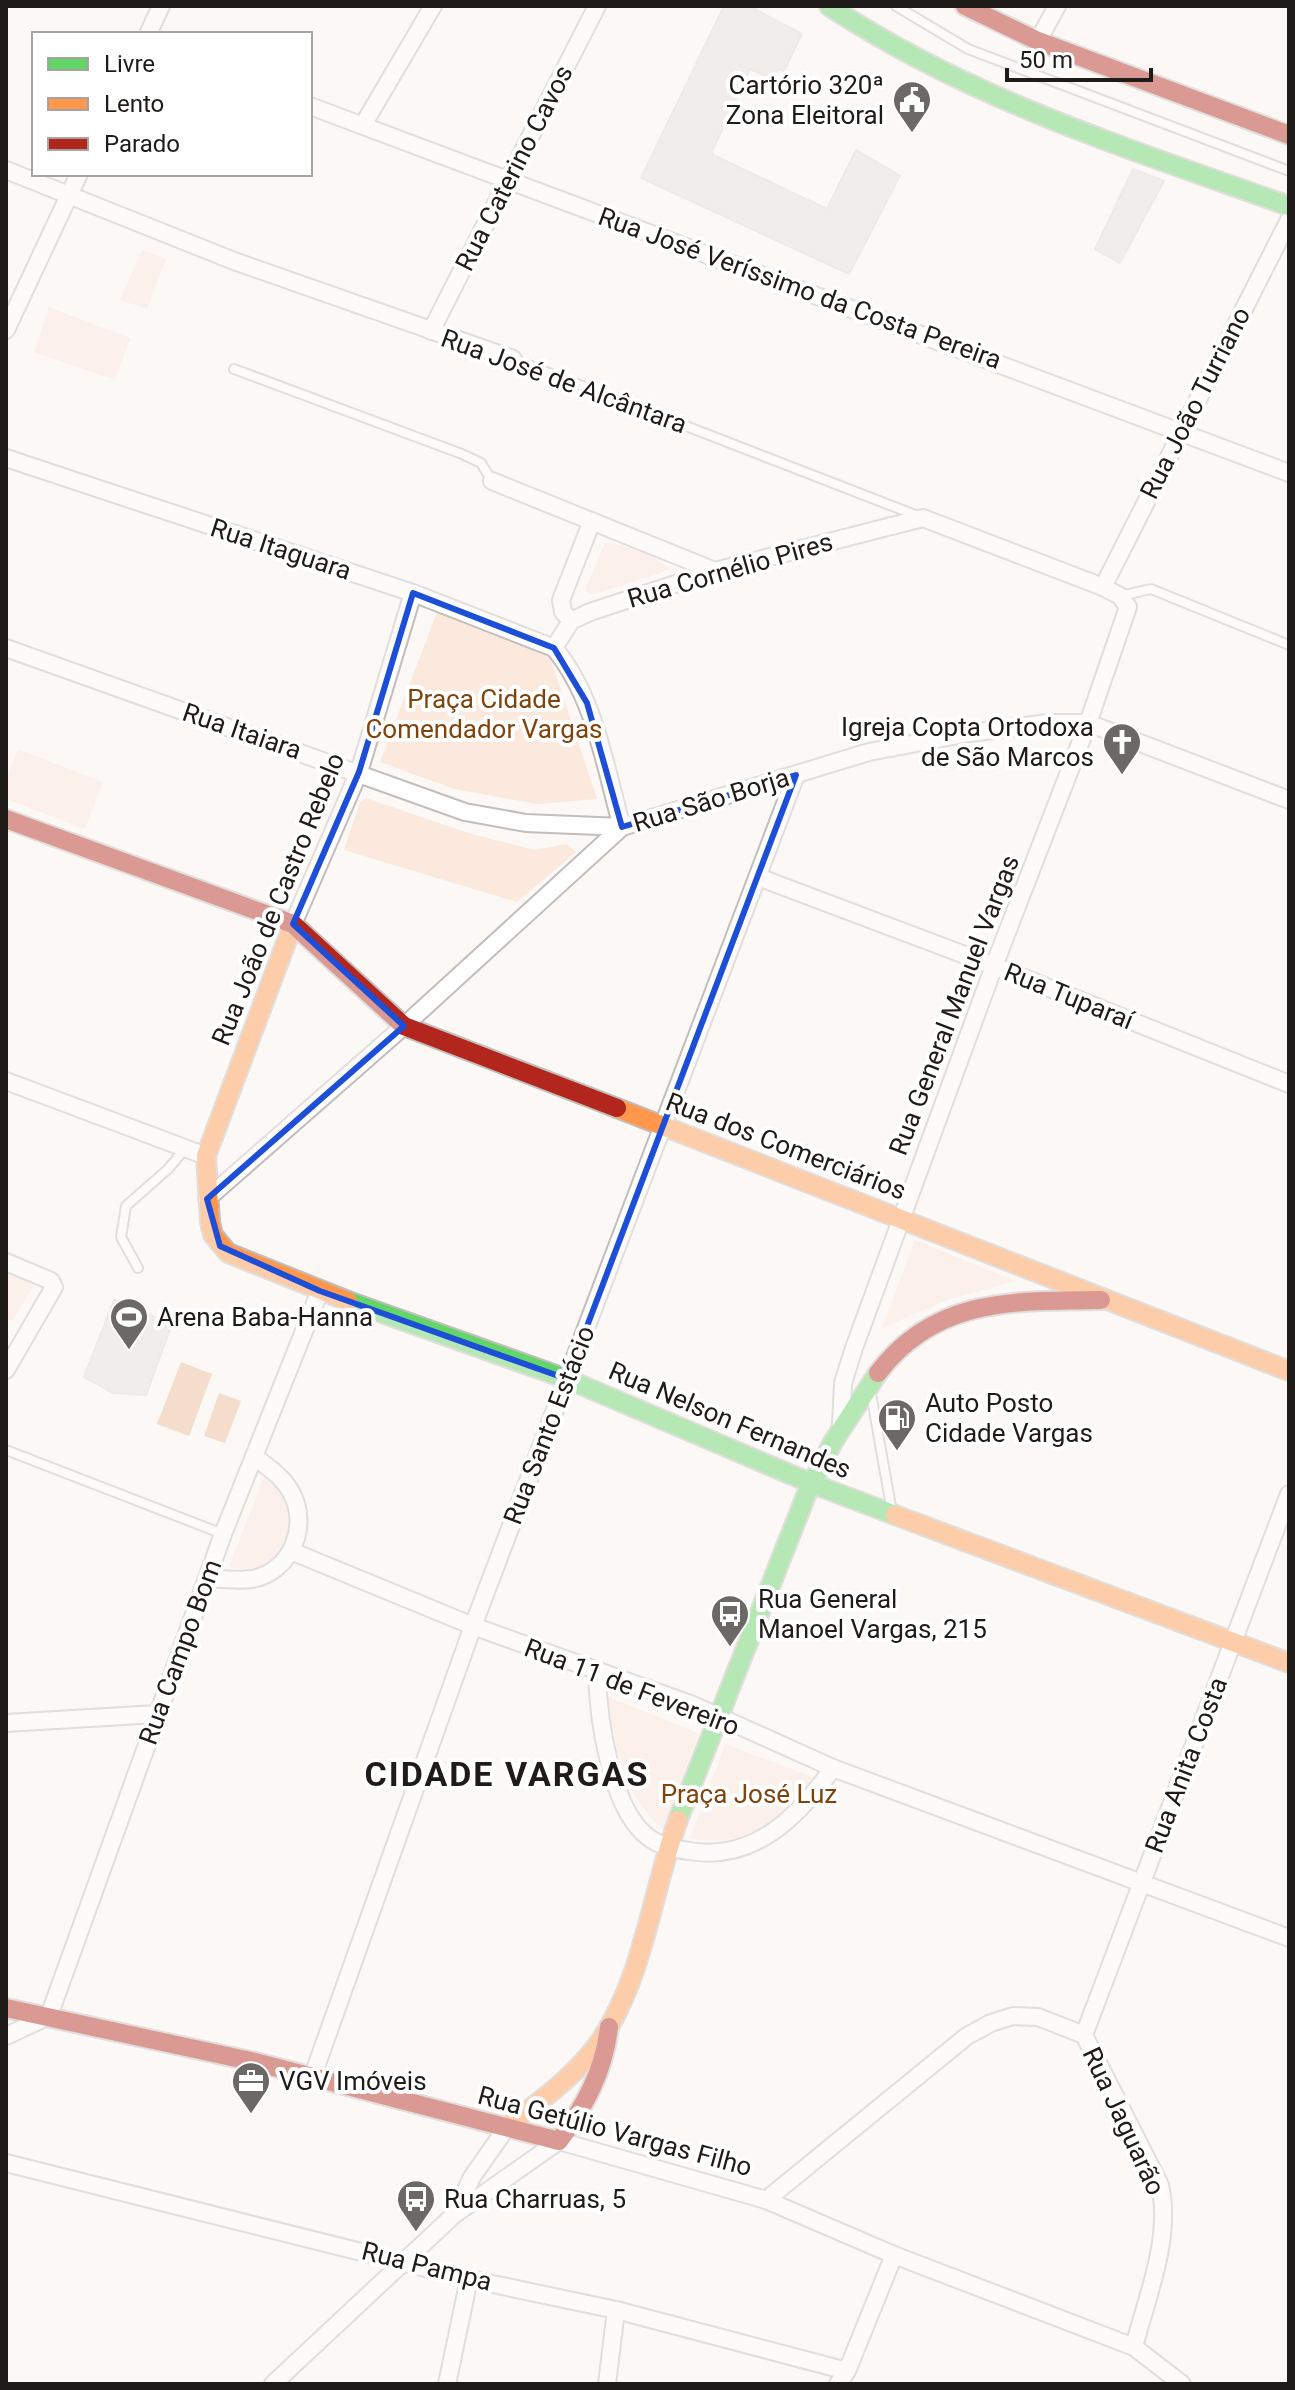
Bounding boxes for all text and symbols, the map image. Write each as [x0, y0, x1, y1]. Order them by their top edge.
legend [32, 32, 312, 176]
scale bar [1007, 32, 1151, 82]
text: 50 m [1019, 46, 1073, 74]
text: Livre [104, 50, 155, 78]
street label: Rua Caterino Cavos [449, 60, 579, 276]
place label: Cartório 320ª Zona Eleitoral [726, 70, 884, 130]
public building icon: Cartório 320ª Zona Eleitoral [891, 79, 933, 134]
text: Lento [104, 90, 164, 118]
text: Parado [104, 130, 180, 158]
street label: Rua José Veríssimo da Costa Pereira [594, 201, 1006, 375]
street label: Rua João Turriano [1134, 302, 1256, 504]
street label: Rua José de Alcântara [437, 323, 691, 439]
street label: Rua Itaguara [207, 512, 355, 586]
street label: Rua Cornélio Pires [624, 526, 836, 614]
park label: Praça Cidade Comendador Vargas [365, 684, 603, 744]
street label: Rua Itaiara [179, 697, 305, 765]
place label: Igreja Copta Ortodoxa de São Marcos [841, 712, 1094, 772]
church icon: Igreja Copta Ortodoxa de São Marcos [1101, 721, 1143, 776]
street label: Rua João de Castro Rebelo [206, 748, 350, 1050]
street label: Rua São Borja [629, 762, 793, 838]
street label: Rua General Manuel Vargas [883, 851, 1025, 1159]
street label: Rua Tuparaí [1000, 956, 1139, 1036]
street label: Rua dos Comerciários [662, 1086, 910, 1206]
sports icon: Arena Baba-Hanna [108, 1296, 150, 1351]
place label: Arena Baba-Hanna [157, 1302, 373, 1332]
street label: Rua Santo Estácio [497, 1322, 601, 1528]
street label: Rua Nelson Fernandes [604, 1355, 856, 1485]
place label: Auto Posto Cidade Vargas [925, 1388, 1093, 1448]
fuel station icon: Auto Posto Cidade Vargas [876, 1397, 918, 1452]
street label: Rua Campo Bom [133, 1555, 227, 1749]
place label: Rua General Manoel Vargas, 215 [758, 1584, 987, 1644]
bus stop icon: Rua General Manoel Vargas, 215 [709, 1593, 751, 1648]
street label: Rua 11 de Fevereiro [520, 1632, 744, 1742]
street label: Rua Anita Costa [1139, 1673, 1233, 1857]
district label: CIDADE VARGAS [364, 1754, 650, 1794]
park label: Praça José Luz [661, 1779, 837, 1809]
street label: Rua Jaguarão [1077, 2042, 1171, 2200]
office icon: VGV Imóveis [230, 2060, 272, 2115]
place label: VGV Imóveis [279, 2066, 427, 2096]
street label: Rua Getúlio Vargas Filho [475, 2080, 755, 2182]
bus stop icon: Rua Charruas, 5 [395, 2178, 437, 2233]
place label: Rua Charruas, 5 [444, 2184, 626, 2214]
street label: Rua Pampa [359, 2235, 495, 2297]

